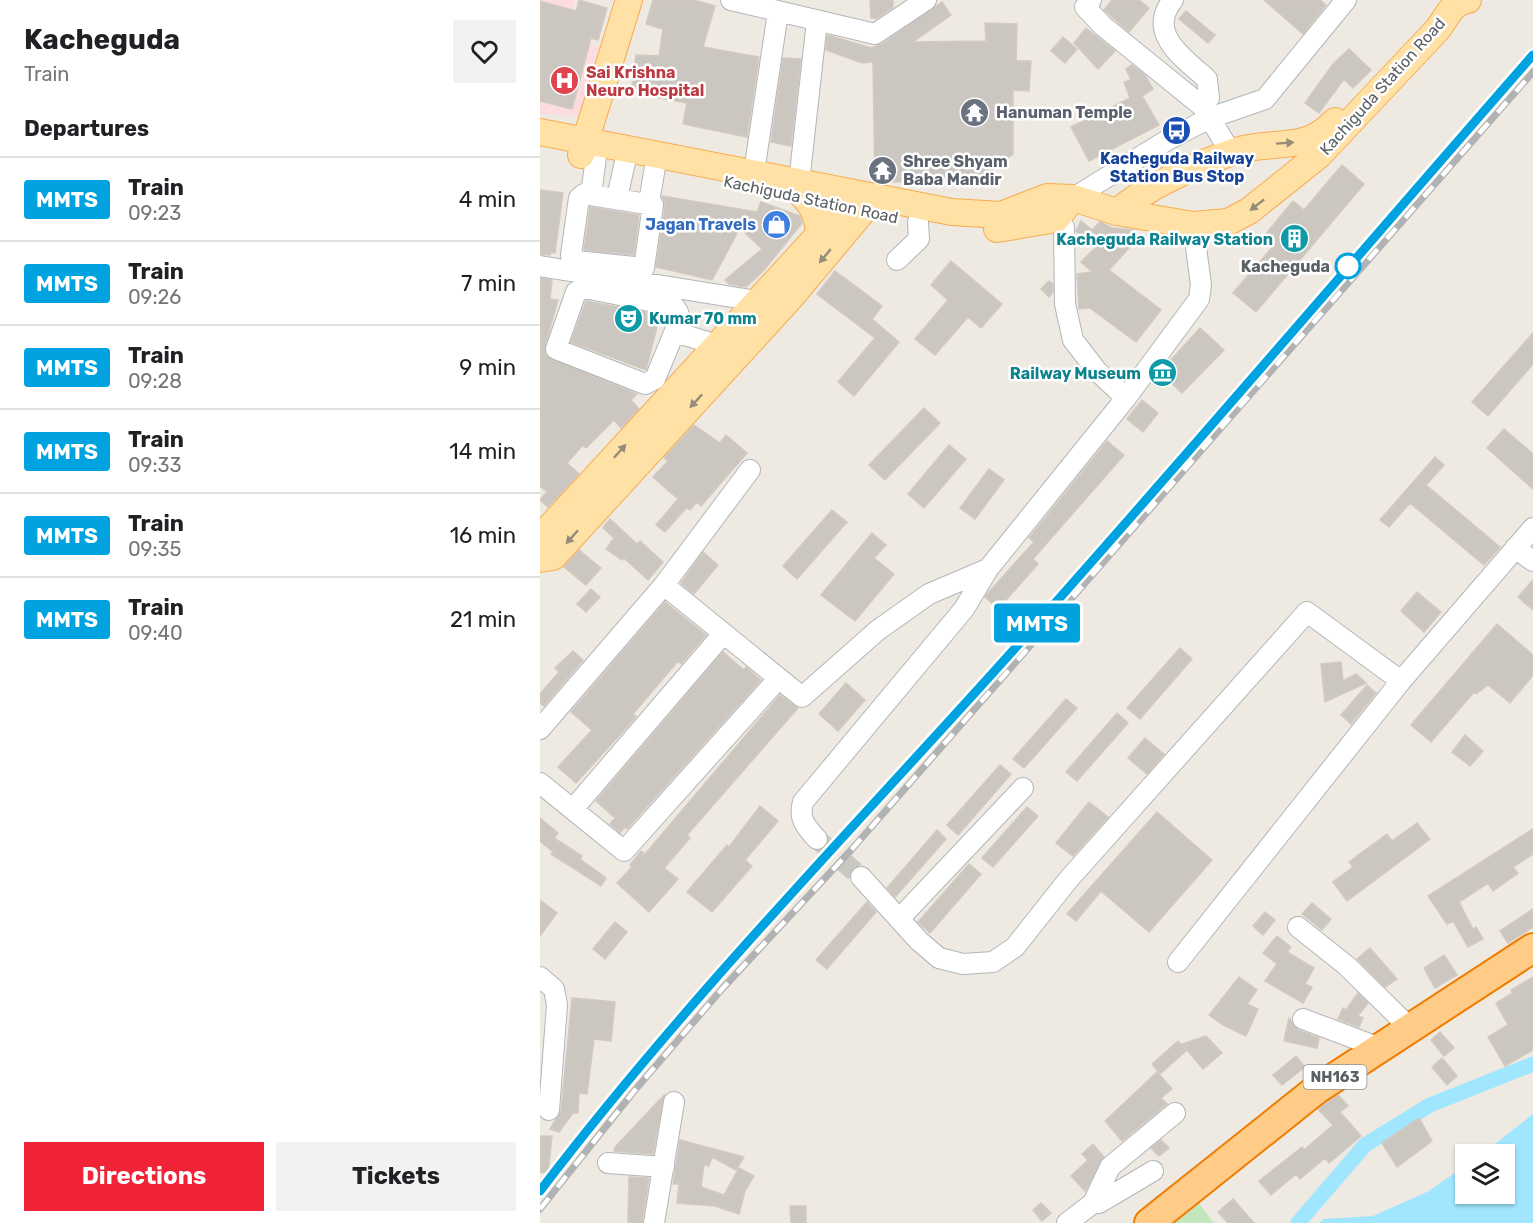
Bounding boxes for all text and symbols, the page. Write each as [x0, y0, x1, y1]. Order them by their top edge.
street label: Kachiguda Station Road [1316, 14, 1449, 159]
button: heart [453, 20, 516, 83]
text: Kacheguda [24, 23, 180, 56]
text: Train [24, 62, 69, 86]
place label: Sai Krishna Neuro Hospital [586, 63, 704, 100]
hospital icon: Sai Krishna Neuro Hospital [549, 65, 581, 97]
temple icon: Hanuman Temple [959, 96, 991, 128]
place label: Hanuman Temple [996, 103, 1132, 122]
bus stop icon: Kacheguda Railway Station Bus Stop [1161, 114, 1193, 146]
text: Departures [24, 115, 149, 142]
one-way arrow [1275, 139, 1294, 148]
place label: Kacheguda Railway Station Bus Stop [1100, 149, 1254, 186]
place label: Shree Shyam Baba Mandir [903, 152, 1008, 189]
temple icon: Shree Shyam Baba Mandir [866, 154, 898, 186]
street label: Kachiguda Station Road [722, 172, 900, 227]
text: Train [128, 174, 184, 201]
text: 4 min [459, 186, 516, 213]
text: MMTS [36, 187, 98, 212]
one-way arrow [1249, 198, 1265, 211]
text: 09:23 [128, 201, 181, 225]
shop icon: Jagan Travels [761, 208, 793, 240]
place label: Jagan Travels [645, 215, 756, 234]
building icon: Kacheguda Railway Station [1278, 223, 1310, 255]
place label: Kacheguda Railway Station [1056, 230, 1273, 249]
one-way arrow [819, 248, 832, 264]
marker: Kacheguda [1335, 253, 1361, 279]
place label: Kacheguda [1241, 257, 1330, 276]
text: Train [128, 258, 184, 285]
text: 7 min [461, 270, 516, 297]
text: MMTS [36, 271, 98, 296]
text: 09:26 [128, 285, 181, 309]
theatre icon: Kumar 70 mm [612, 302, 644, 334]
place label: Kumar 70 mm [649, 309, 757, 328]
text: Train [128, 342, 184, 369]
text: 9 min [459, 354, 516, 381]
text: MMTS [36, 355, 98, 380]
museum icon: Railway Museum [1146, 357, 1178, 389]
place label: Railway Museum [1010, 364, 1141, 383]
text: 09:28 [128, 369, 182, 393]
one-way arrow [689, 394, 703, 408]
text: Train [128, 426, 184, 453]
text: 14 min [449, 438, 516, 465]
text: MMTS [36, 439, 98, 464]
one-way arrow [612, 445, 626, 459]
text: 09:33 [128, 453, 182, 477]
text: Train [128, 510, 184, 537]
text: 16 min [450, 522, 516, 549]
text: MMTS [36, 523, 98, 548]
one-way arrow [565, 529, 579, 544]
text: 09:35 [128, 537, 181, 561]
text: Train [128, 594, 184, 621]
line badge: MMTS [995, 604, 1079, 642]
text: 21 min [450, 606, 516, 633]
text: MMTS [36, 607, 98, 632]
text: MMTS [1006, 611, 1068, 636]
text: 09:40 [128, 621, 183, 645]
road number: NH163 [1304, 1065, 1366, 1089]
button: Directions [24, 1142, 264, 1211]
button: Tickets [276, 1142, 516, 1211]
map controls [1455, 1144, 1515, 1204]
button: layers [1455, 1144, 1515, 1204]

